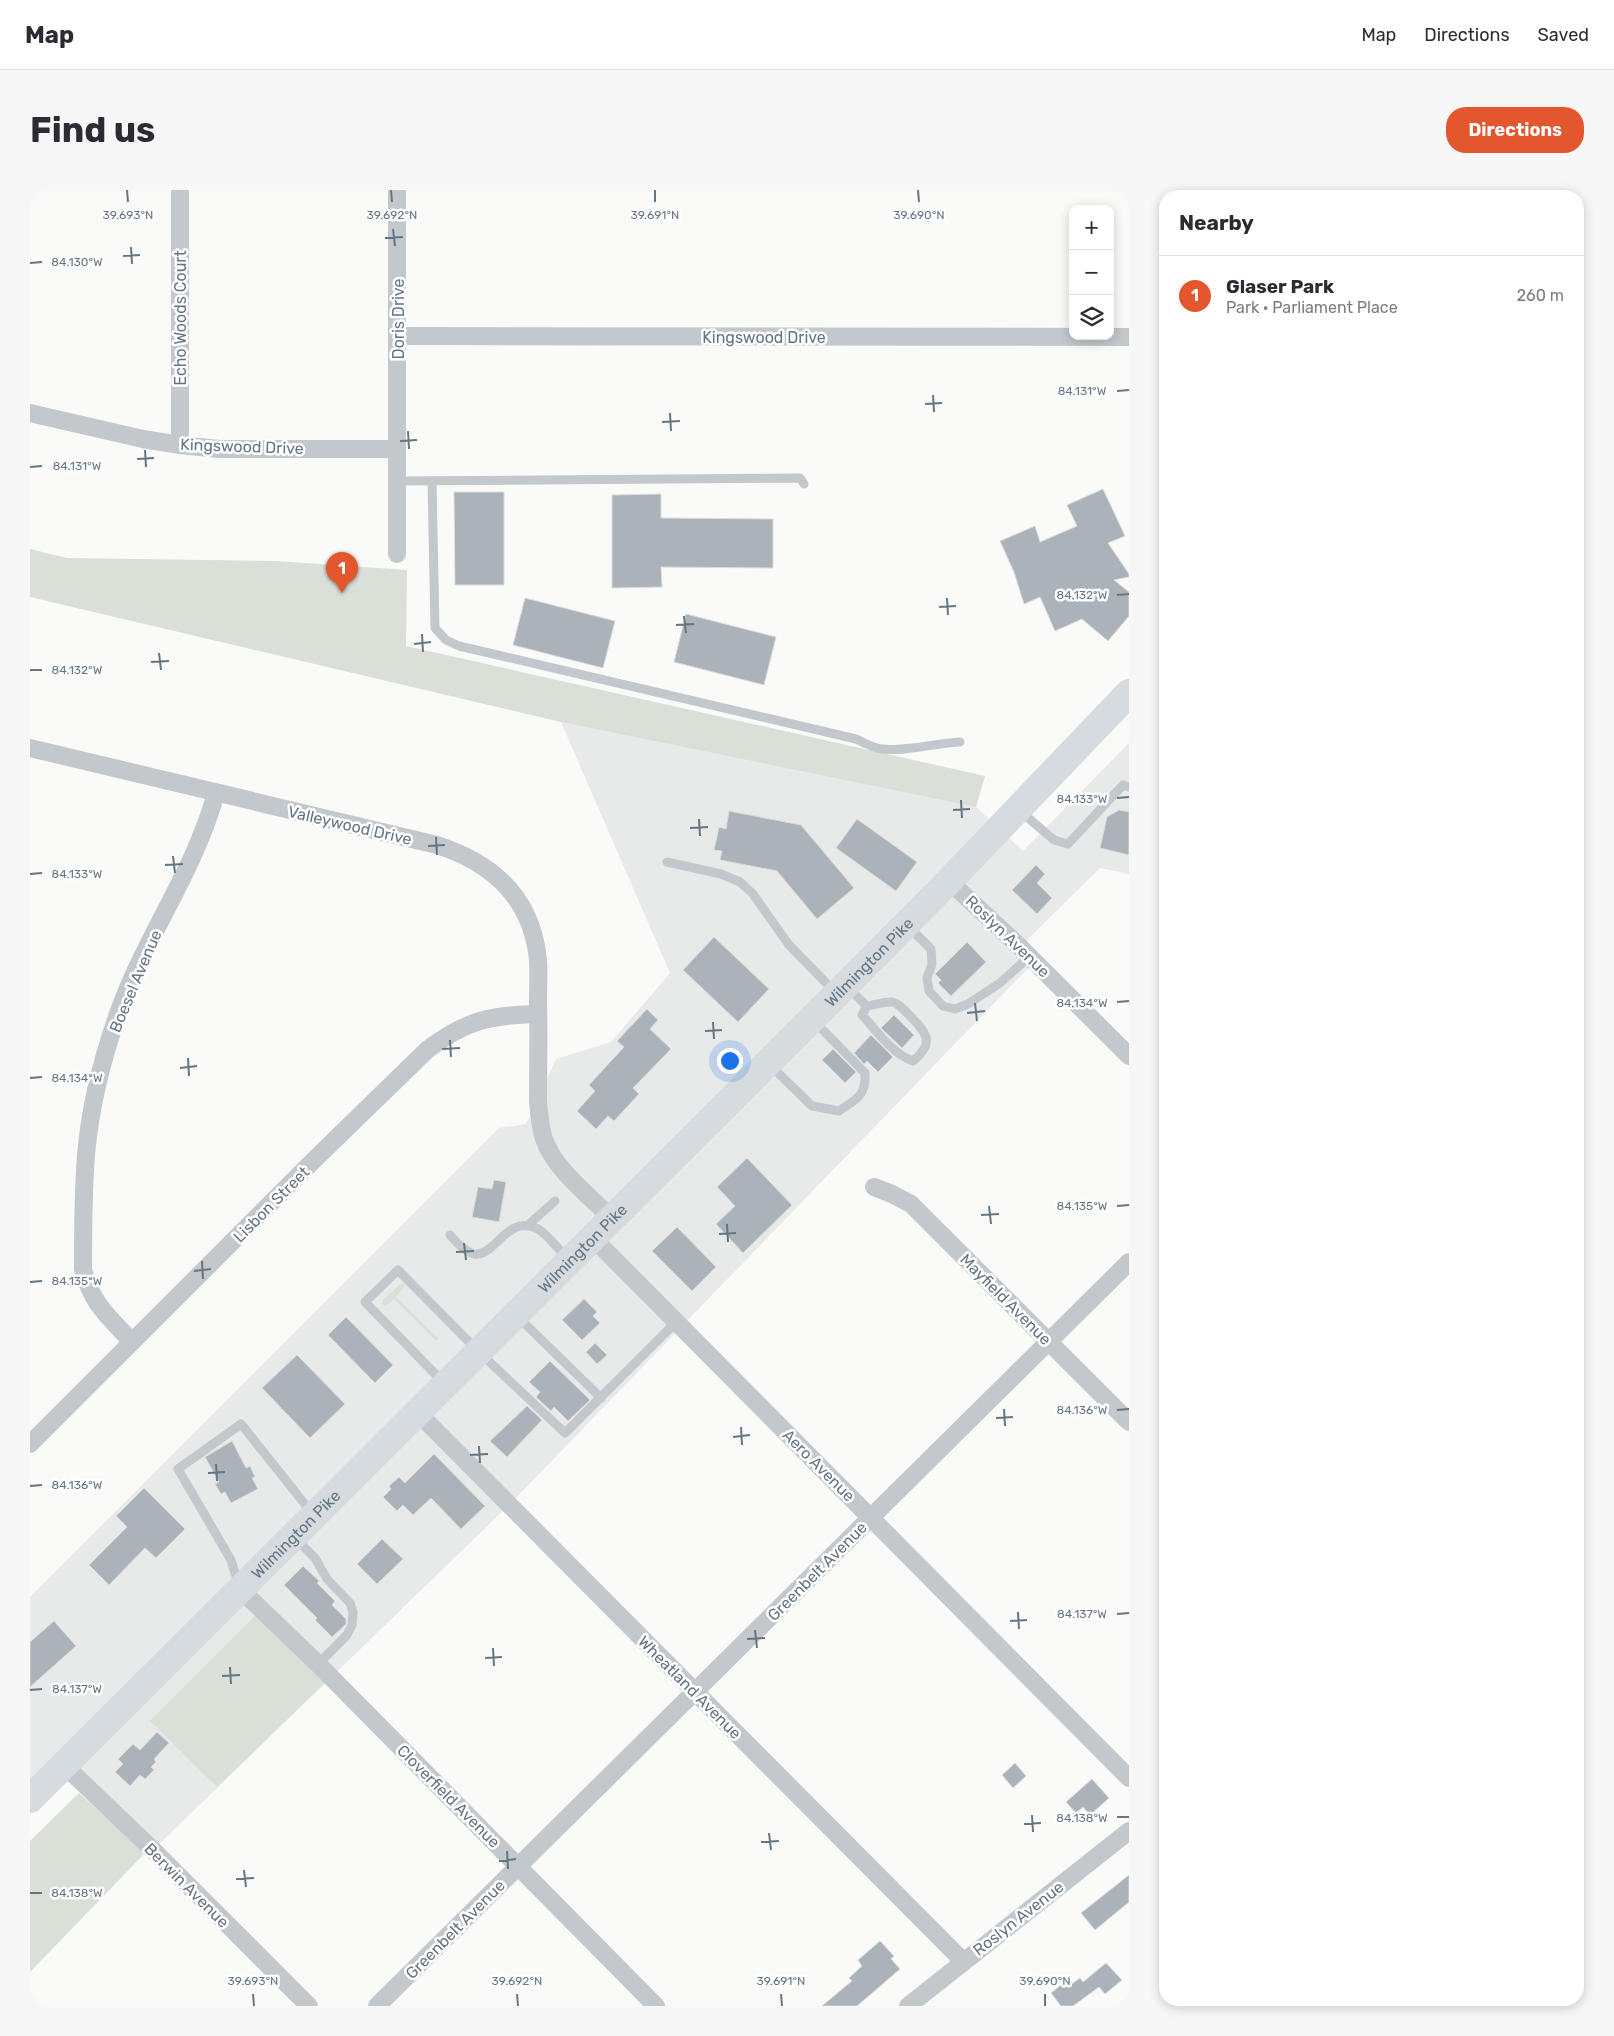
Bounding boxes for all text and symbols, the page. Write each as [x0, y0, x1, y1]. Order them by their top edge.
text: Map [25, 21, 74, 49]
text: Map [1361, 24, 1396, 46]
text: Directions [1424, 24, 1510, 46]
text: Saved [1538, 24, 1589, 46]
button: Directions [1446, 107, 1584, 153]
text: Find us [30, 109, 155, 151]
map controls [1069, 205, 1114, 340]
button: + [1069, 205, 1114, 250]
text: 39.693°N [103, 208, 153, 222]
text: 39.692°N [367, 208, 417, 222]
text: 39.691°N [631, 208, 679, 222]
text: 39.690°N [893, 208, 945, 222]
text: Nearby [1179, 210, 1254, 235]
street label: Echo Woods Court [171, 250, 190, 386]
button: − [1069, 250, 1114, 295]
text: 84.130°W [51, 255, 103, 269]
text: Glaser Park [1226, 275, 1334, 298]
street label: Doris Drive [389, 279, 408, 359]
text: 1 [1191, 286, 1199, 305]
text: 260 m [1517, 286, 1564, 305]
button: layers [1069, 295, 1114, 340]
text: Park · Parliament Place [1226, 298, 1398, 317]
street label: Kingswood Drive [702, 328, 826, 347]
text: 84.131°W [1058, 384, 1107, 398]
street label: Kingswood Drive [180, 435, 304, 458]
text: 84.131°W [53, 459, 102, 473]
pin: 1 [326, 552, 358, 593]
text: 84.132°W [1057, 588, 1108, 602]
text: 84.132°W [52, 663, 103, 677]
text: 84.133°W [1057, 792, 1108, 806]
street label: Valleywood Drive [286, 802, 414, 849]
text: 84.133°W [52, 867, 103, 881]
street label: Roslyn Avenue [962, 891, 1054, 981]
street label: Wilmington Pike [821, 914, 917, 1011]
street label: Boesel Avenue [105, 927, 166, 1035]
text: 84.134°W [1056, 996, 1108, 1010]
your location [717, 1048, 743, 1074]
text: 84.134°W [51, 1071, 103, 1085]
street label: Lisbon Street [229, 1162, 313, 1246]
text: 84.135°W [1057, 1199, 1108, 1213]
street label: Wilmington Pike [534, 1200, 631, 1297]
street label: Mayfield Avenue [956, 1250, 1055, 1349]
text: 84.135°W [52, 1274, 103, 1288]
text: 84.136°W [1057, 1403, 1108, 1417]
street label: Aero Avenue [779, 1425, 859, 1505]
text: 84.136°W [52, 1478, 103, 1492]
street label: Wilmington Pike [247, 1486, 344, 1583]
street label: Greenbelt Avenue [764, 1518, 871, 1625]
text: 84.137°W [1057, 1607, 1107, 1621]
street label: Wheatland Avenue [634, 1632, 745, 1743]
text: 84.137°W [52, 1682, 102, 1696]
street label: Cloverfield Avenue [393, 1741, 504, 1852]
text: 84.138°W [1056, 1811, 1108, 1825]
street label: Berwin Avenue [140, 1839, 233, 1932]
street label: Greenbelt Avenue [402, 1876, 509, 1983]
street label: Roslyn Avenue [969, 1877, 1067, 1960]
text: 84.138°W [51, 1886, 103, 1900]
text: 39.693°N [228, 1974, 278, 1988]
text: 39.692°N [492, 1974, 542, 1988]
text: 39.691°N [757, 1974, 805, 1988]
text: 39.690°N [1019, 1974, 1071, 1988]

